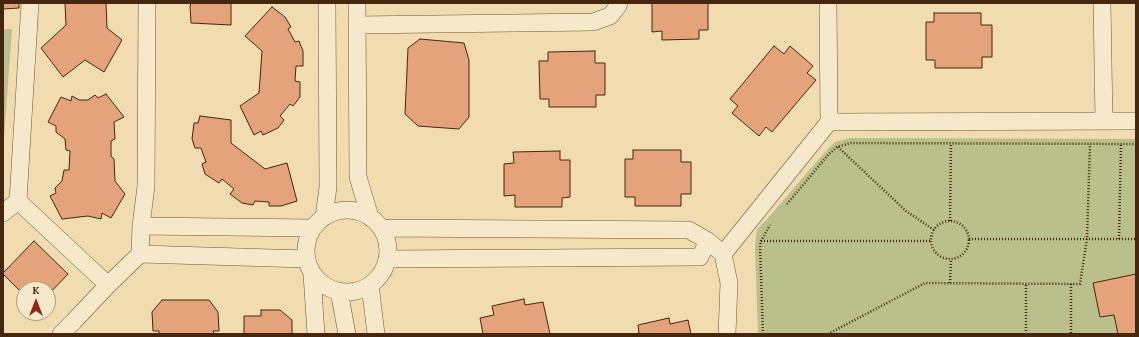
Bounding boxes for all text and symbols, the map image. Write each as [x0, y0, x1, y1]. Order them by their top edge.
north arrow [16, 281, 56, 321]
text: K [33, 282, 39, 298]

